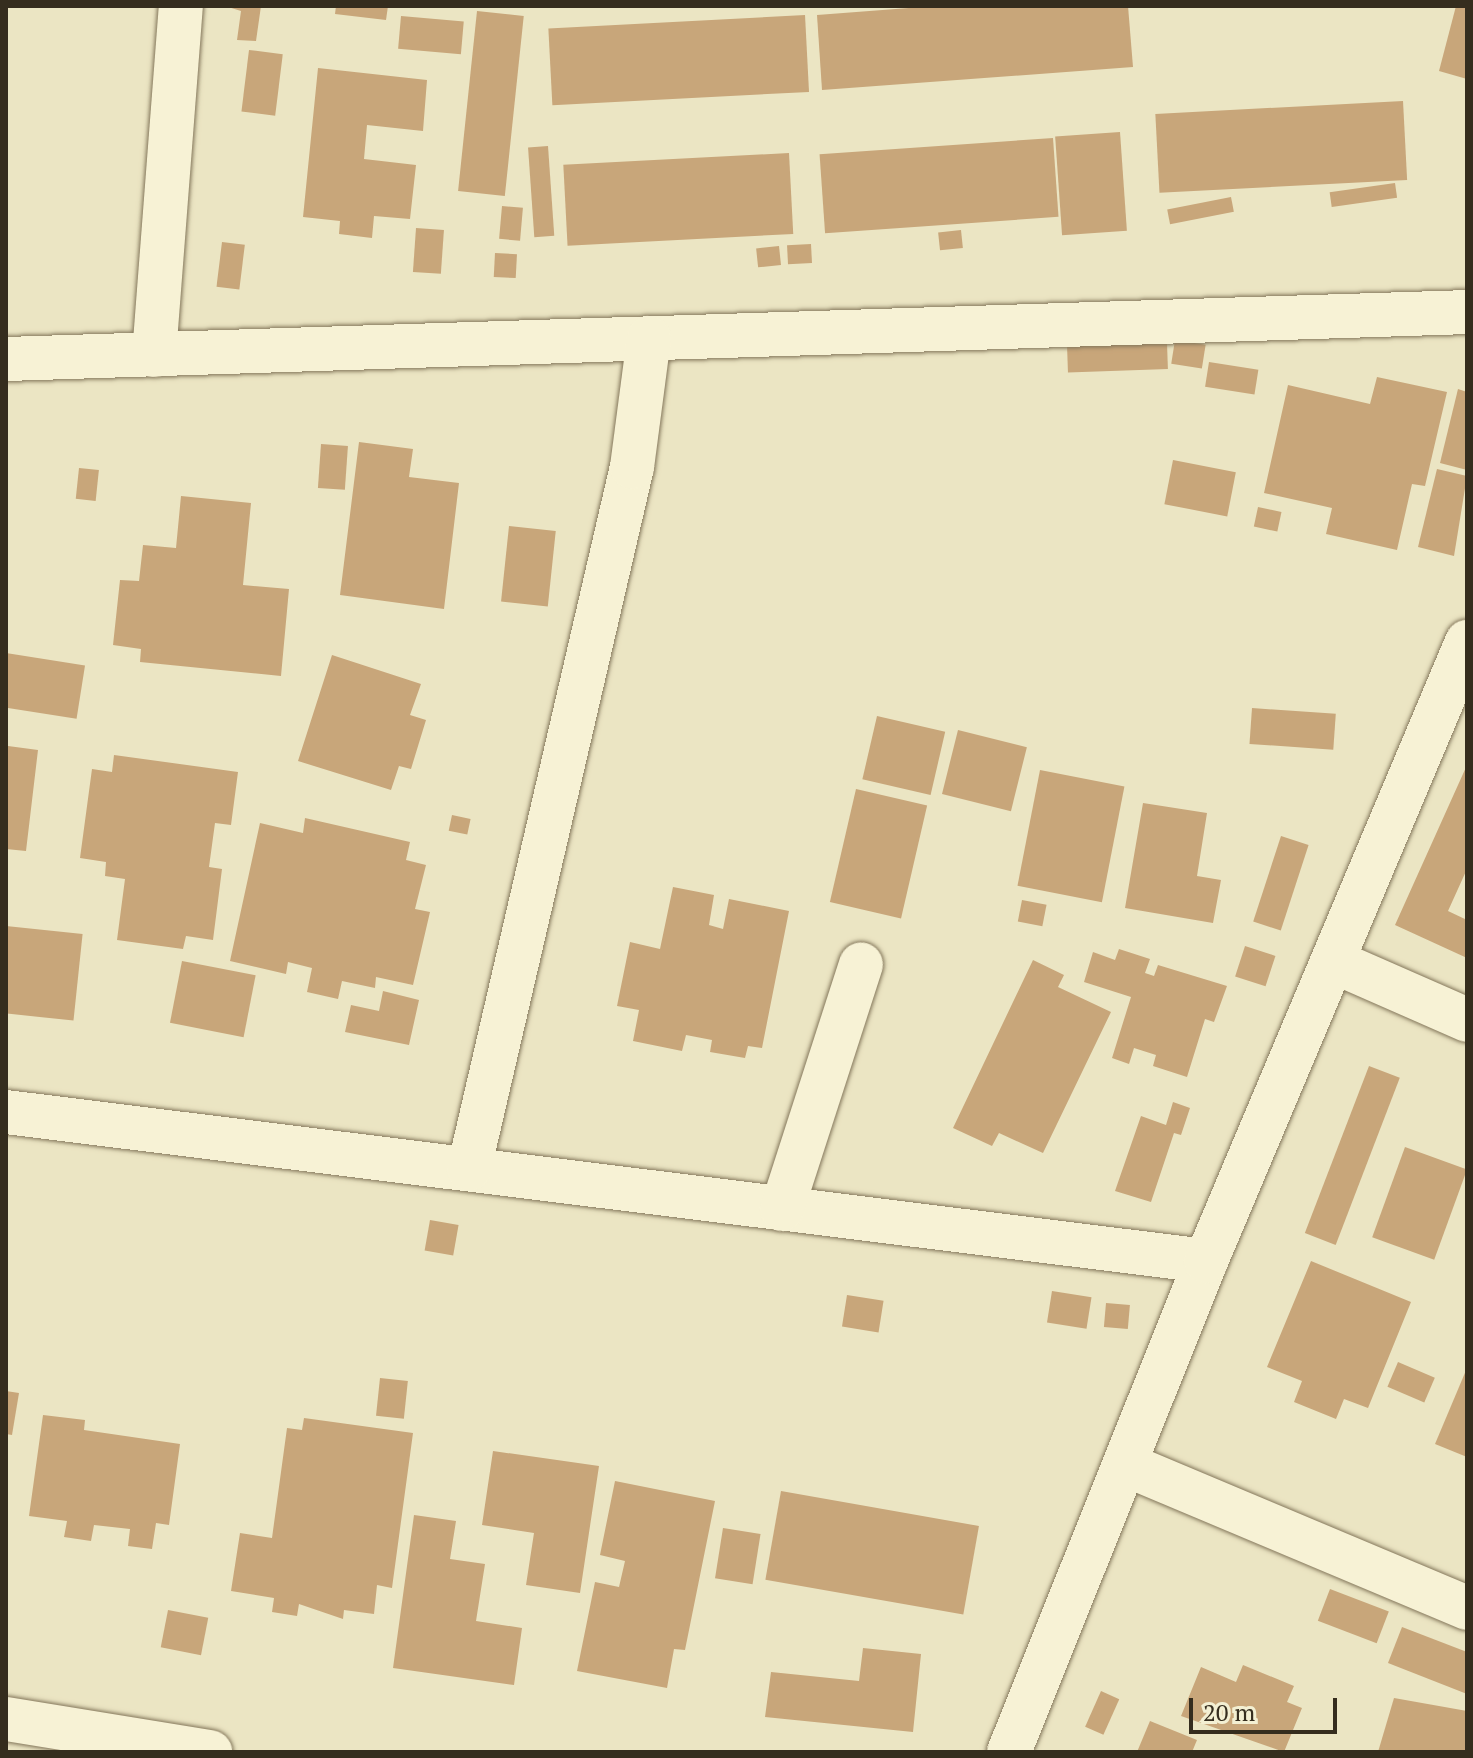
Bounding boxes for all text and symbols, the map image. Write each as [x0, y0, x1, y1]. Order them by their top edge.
scale bar [1193, 1682, 1341, 1732]
text: 20 m [1203, 1696, 1255, 1728]

